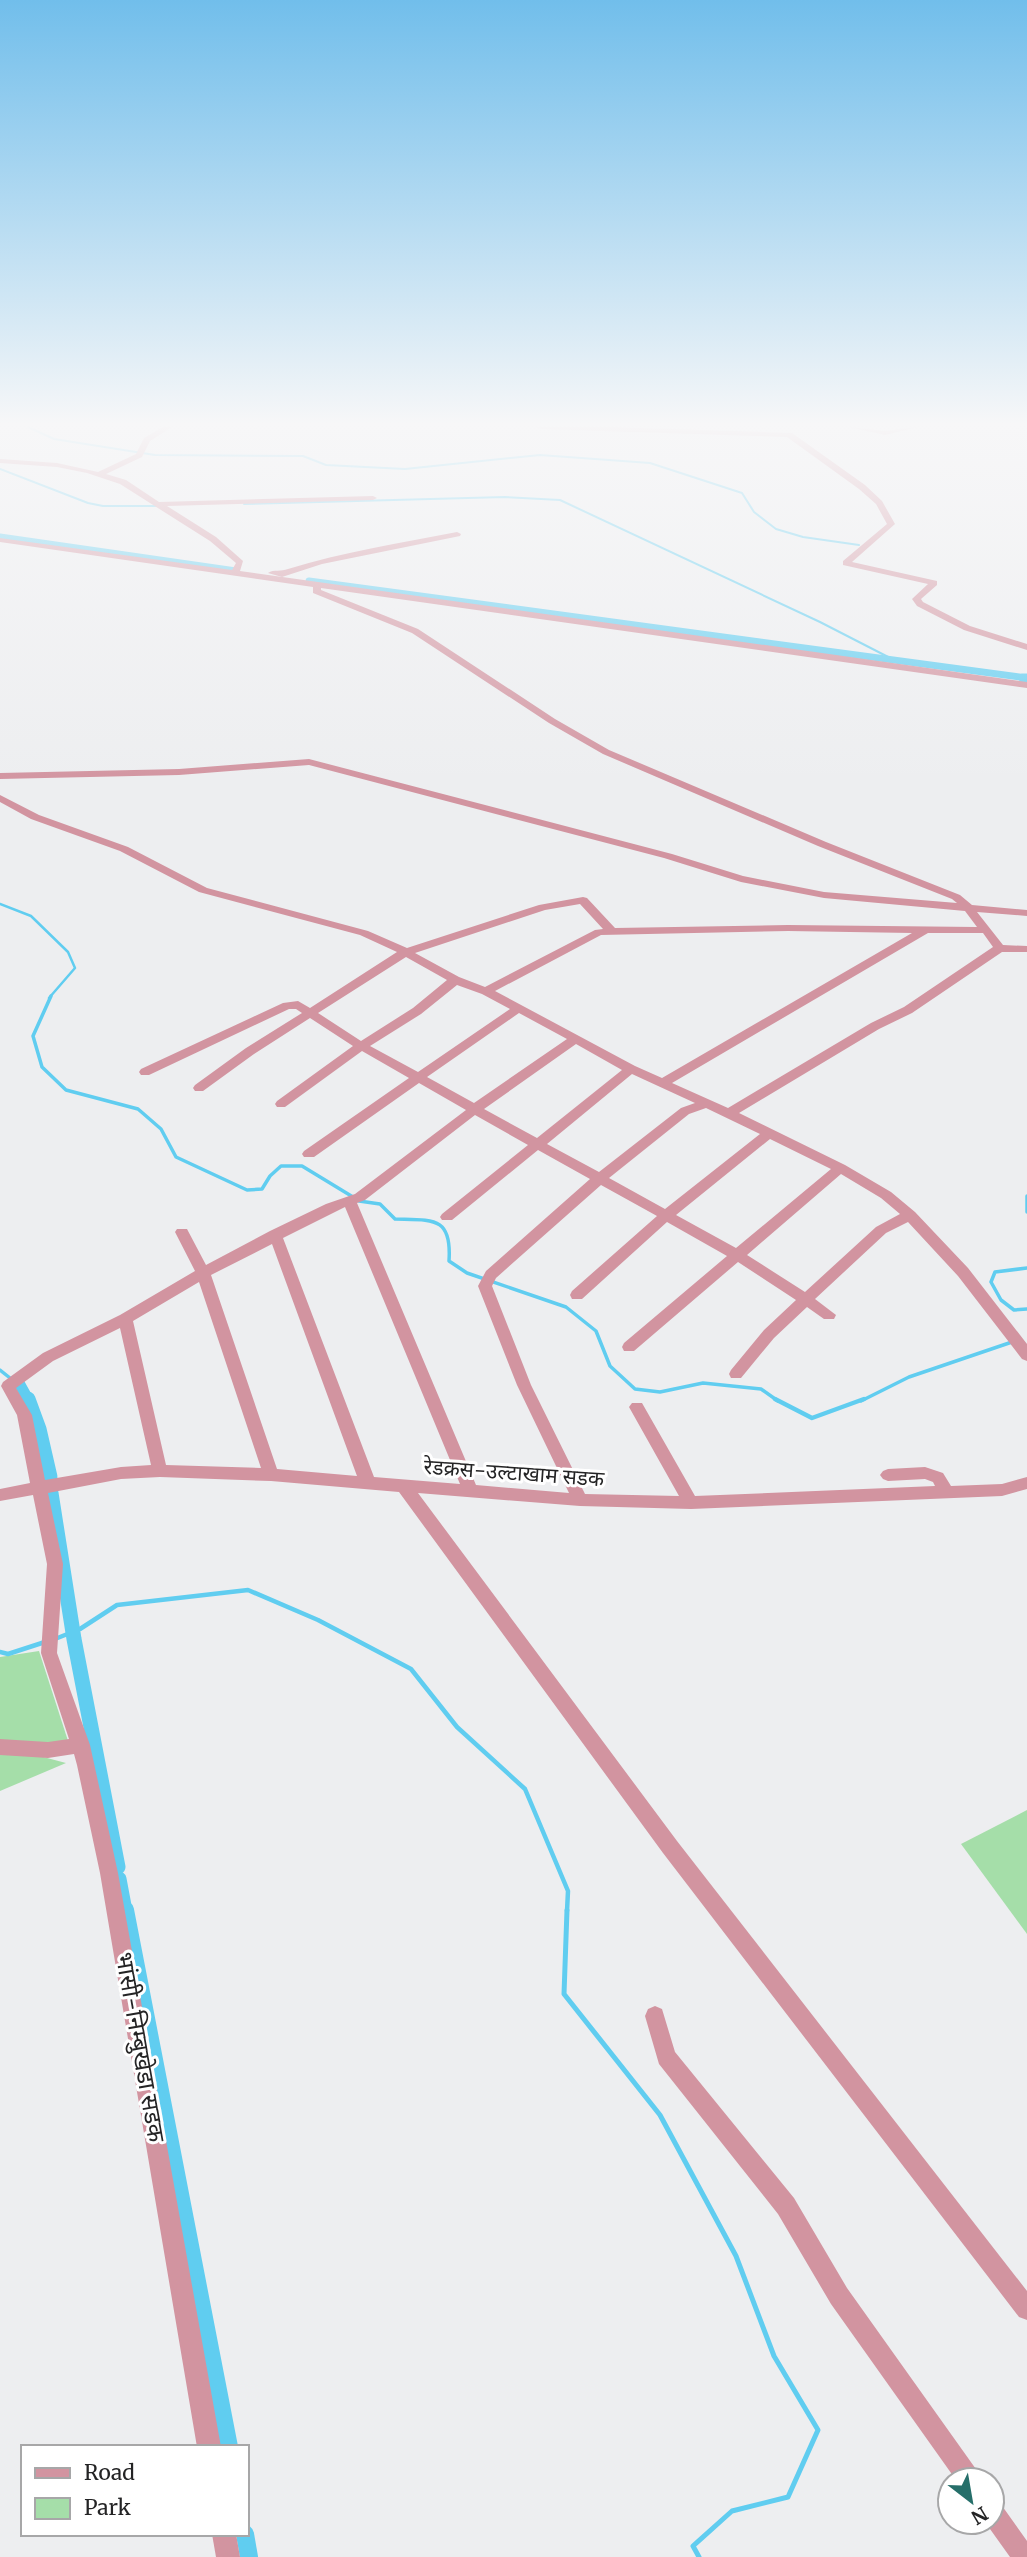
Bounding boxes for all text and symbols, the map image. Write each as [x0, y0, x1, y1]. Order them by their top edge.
street label: रेडक्रस-उल्टाखाम सडक [422, 1453, 606, 1492]
street label: भांसी-निम्बुखेडा सडक [109, 1949, 173, 2145]
legend [21, 2445, 248, 2536]
text: Road [84, 2459, 135, 2486]
north arrow [936, 2466, 1006, 2536]
text: Park [84, 2494, 131, 2521]
text: N [967, 2501, 992, 2530]

